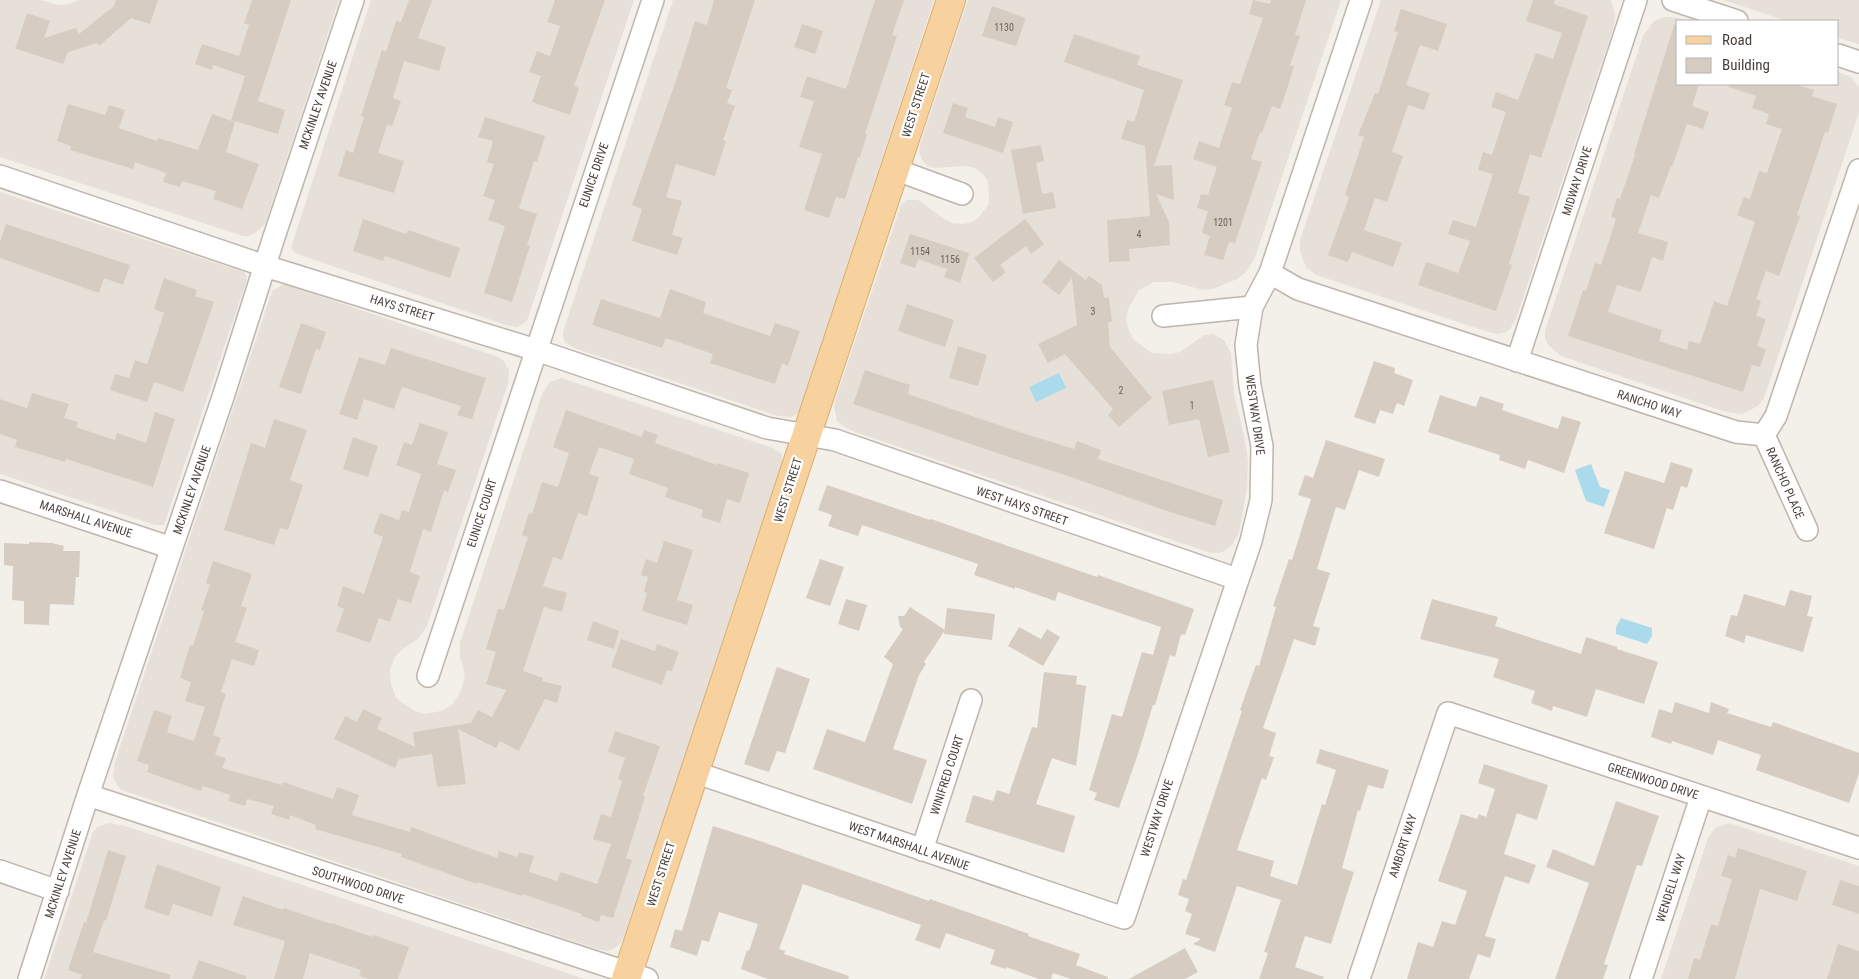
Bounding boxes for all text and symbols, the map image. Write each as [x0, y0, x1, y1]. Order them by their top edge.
legend [1676, 20, 1839, 85]
house number: 1130 [994, 22, 1014, 33]
text: Road [1722, 31, 1752, 49]
text: Building [1722, 56, 1770, 74]
street label: MCKINLEY AVENUE [296, 59, 340, 151]
street label: WEST STREET [899, 71, 933, 139]
street label: EUNICE DRIVE [576, 141, 612, 209]
street label: MIDWAY DRIVE [1559, 145, 1595, 217]
house number: 1201 [1213, 217, 1233, 228]
house number: 4 [1137, 229, 1142, 240]
house number: 1154 [910, 246, 930, 257]
house number: 1156 [940, 254, 960, 265]
street label: HAYS STREET [368, 292, 436, 324]
house number: 3 [1091, 306, 1096, 317]
street label: WESTWAY DRIVE [1242, 374, 1268, 456]
house number: 2 [1119, 385, 1124, 396]
street label: RANCHO WAY [1615, 387, 1683, 421]
house number: 1 [1190, 400, 1194, 411]
street label: MCKINLEY AVENUE [170, 444, 214, 536]
street label: RANCHO PLACE [1763, 445, 1807, 521]
street label: WEST STREET [771, 456, 805, 524]
street label: EUNICE COURT [464, 477, 500, 549]
street label: WEST HAYS STREET [974, 484, 1070, 528]
street label: MARSHALL AVENUE [38, 497, 134, 541]
street label: WINIFRED COURT [927, 733, 967, 817]
street label: GREENWOOD DRIVE [1606, 760, 1700, 802]
street label: WESTWAY DRIVE [1138, 777, 1176, 859]
street label: AMBORT WAY [1386, 812, 1420, 880]
street label: WEST MARSHALL AVENUE [847, 819, 971, 873]
street label: MCKINLEY AVENUE [42, 828, 84, 920]
street label: WEST STREET [644, 840, 678, 908]
street label: WENDELL WAY [1653, 851, 1689, 924]
street label: SOUTHWOOD DRIVE [310, 864, 406, 906]

